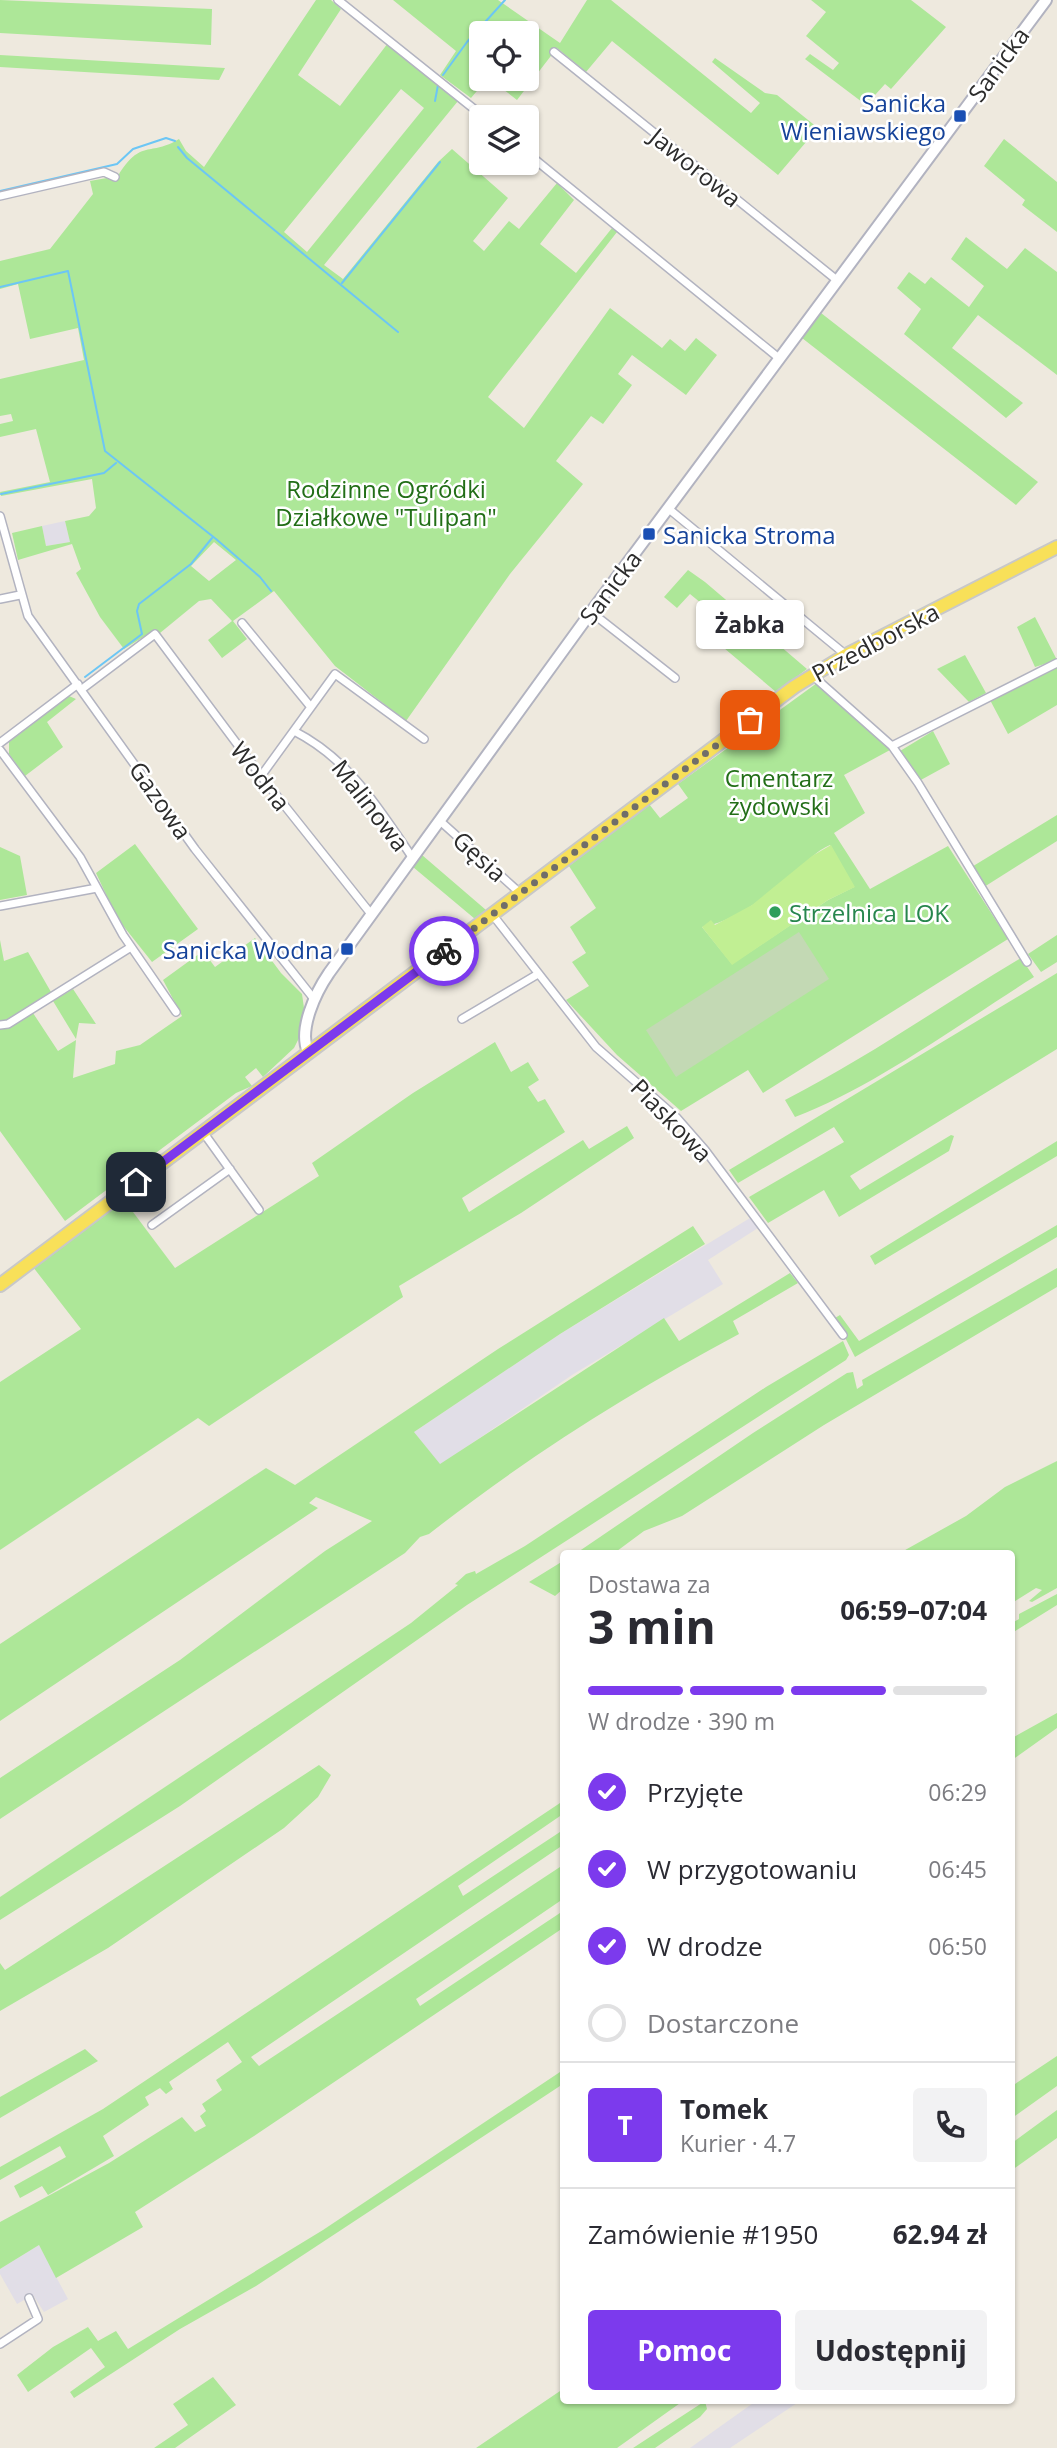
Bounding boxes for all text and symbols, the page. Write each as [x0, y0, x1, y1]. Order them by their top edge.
street label: Sanicka [960, 20, 1036, 108]
map controls [469, 21, 539, 175]
button: locate [469, 21, 539, 91]
place label: Sanicka Wieniawskiego [781, 86, 946, 147]
button: layers [469, 105, 539, 175]
marker: Sanicka Wieniawskiego [952, 108, 968, 124]
street label: Jaworowa [642, 119, 749, 214]
park label: Rodzinne Ogródki Działkowe "Tulipan" [275, 472, 497, 533]
place label: Sanicka Stroma [663, 518, 835, 551]
marker: Sanicka Stroma [641, 526, 657, 542]
street label: Sanicka [571, 543, 649, 631]
street label: Przedborska [805, 595, 945, 689]
callout: Żabka [696, 601, 804, 650]
text: Żabka [715, 608, 785, 640]
pin [720, 690, 780, 750]
icon: bag [731, 701, 769, 739]
street label: Wodna [224, 735, 298, 817]
street label: Malinowa [325, 752, 417, 858]
street label: Gazowa [122, 754, 200, 846]
park label: Cmentarz żydowski [725, 761, 833, 822]
street label: Gęsia [446, 823, 514, 889]
place label: Strzelnica LOK [789, 896, 949, 929]
marker: Strzelnica LOK [767, 904, 783, 920]
courier [409, 916, 479, 986]
icon: bike [425, 932, 463, 970]
place label: Sanicka Wodna [163, 933, 333, 966]
marker: Sanicka Wodna [339, 941, 355, 957]
street label: Piaskowa [624, 1071, 720, 1169]
pin [106, 1152, 166, 1212]
icon: home [117, 1163, 155, 1201]
text: Dostawa za [588, 1568, 711, 1600]
text: 06:59–07:04 [840, 1592, 987, 1628]
text: 3 min [588, 1595, 716, 1657]
text: W drodze · 390 m [588, 1705, 775, 1737]
icon: check [588, 1773, 626, 1811]
text: Przyjęte [647, 1774, 744, 1810]
text: 06:29 [928, 1776, 987, 1808]
icon: check [588, 1850, 626, 1888]
text: W przygotowaniu [647, 1851, 857, 1887]
text: 06:45 [928, 1853, 987, 1885]
icon: check [588, 1927, 626, 1965]
text: W drodze [647, 1928, 763, 1964]
text: 06:50 [928, 1930, 987, 1962]
text: Dostarczone [647, 2005, 799, 2041]
button: phone [913, 2088, 987, 2162]
text: Tomek [680, 2091, 768, 2127]
text: T [617, 2107, 633, 2143]
text: Kurier · 4.7 [680, 2127, 796, 2159]
text: Zamówienie #1950 [588, 2216, 818, 2252]
text: 62.94 zł [893, 2216, 987, 2252]
button: Pomoc [588, 2310, 781, 2390]
button: Udostępnij [795, 2310, 987, 2390]

